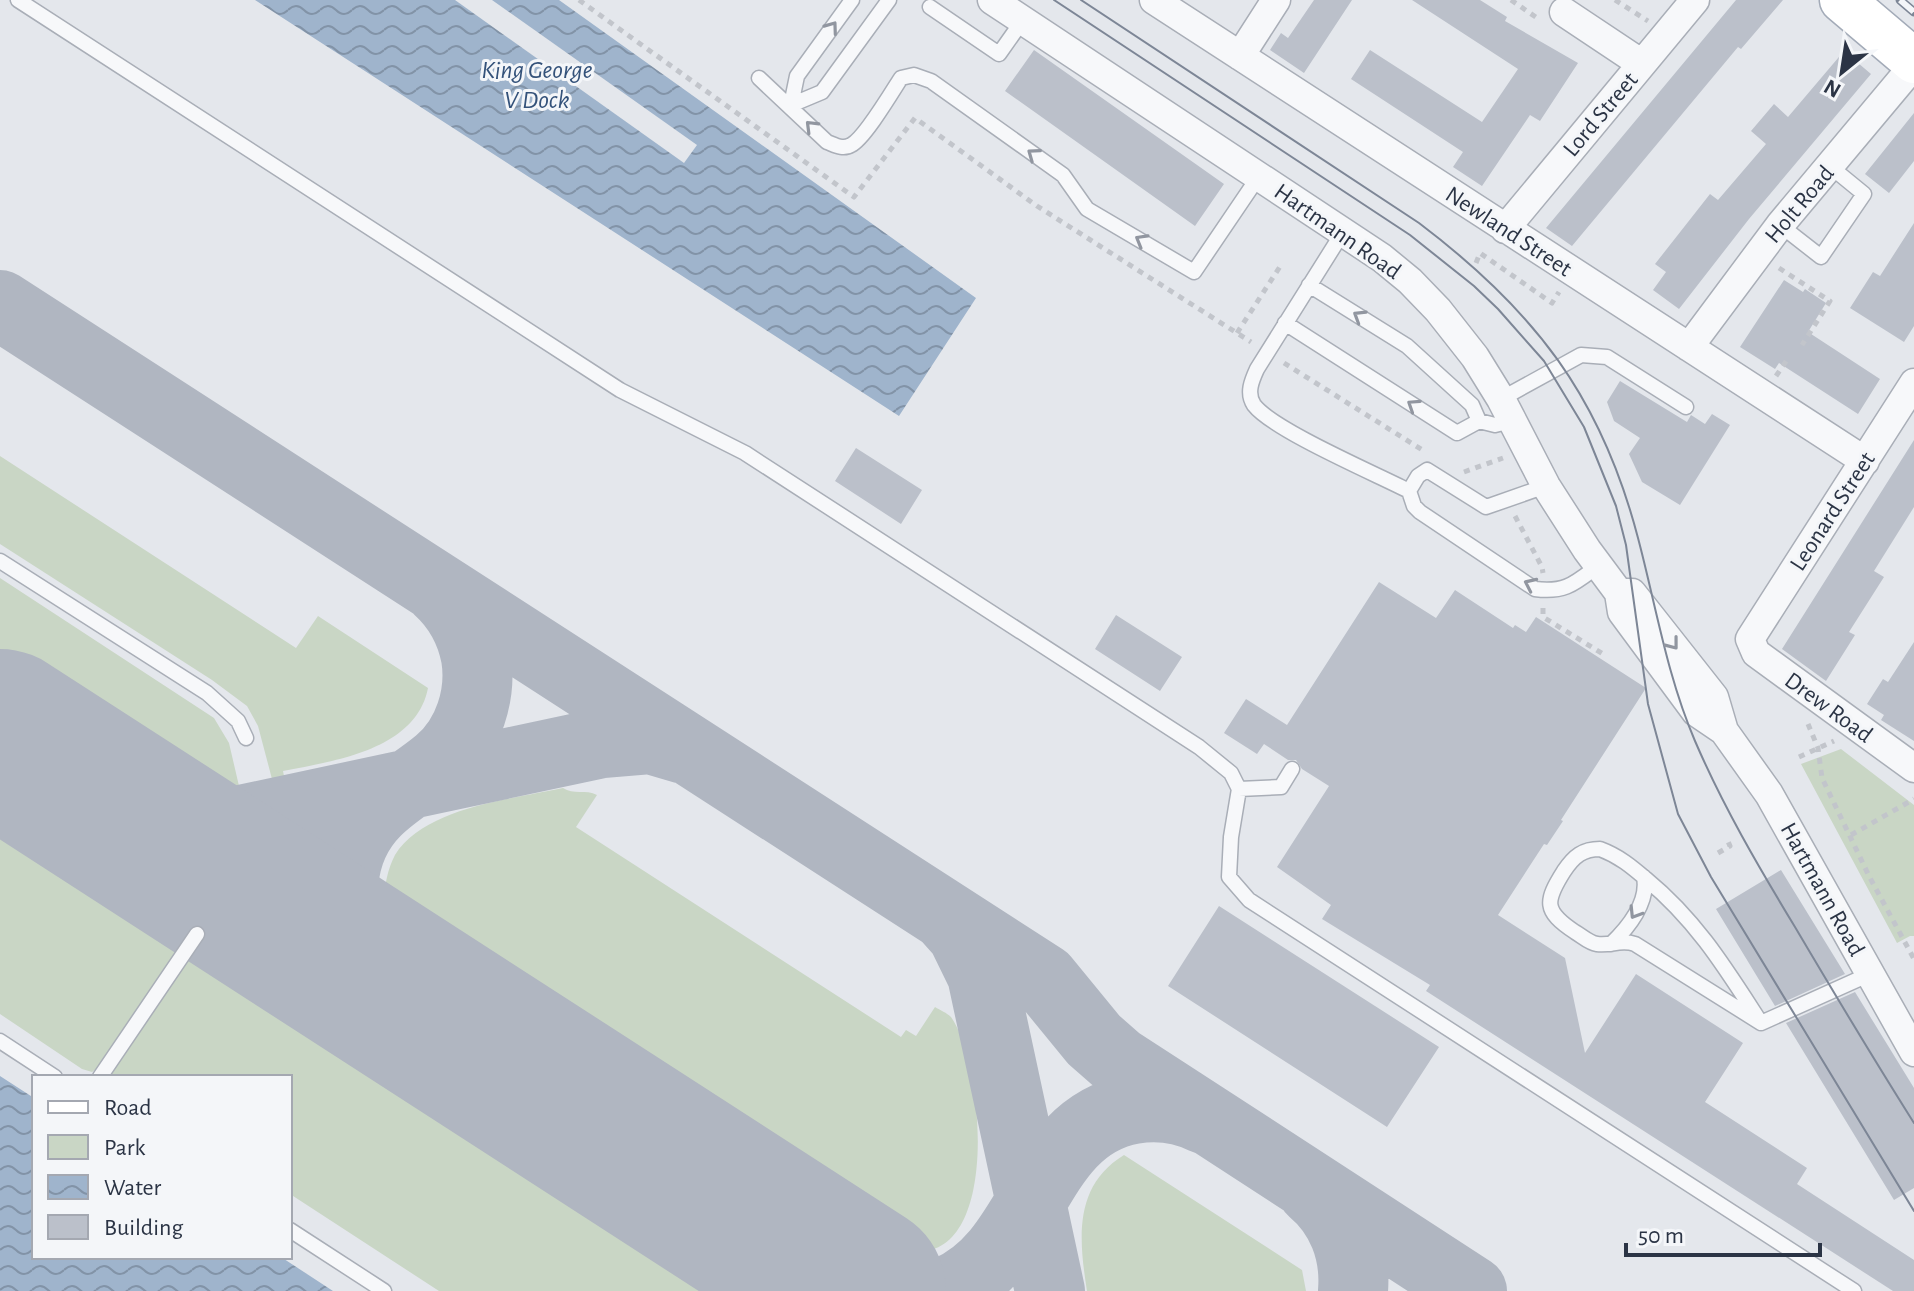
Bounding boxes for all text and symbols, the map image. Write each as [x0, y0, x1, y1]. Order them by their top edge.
one-way arrow [822, 22, 837, 36]
north arrow [1802, 32, 1882, 112]
water label: King George V Dock [481, 57, 593, 113]
street label: Lord Street [1559, 68, 1643, 161]
text: N [1820, 75, 1845, 102]
one-way arrow [806, 121, 820, 135]
one-way arrow [1027, 149, 1042, 164]
street label: Holt Road [1761, 161, 1839, 248]
street label: Hartmann Road [1270, 179, 1405, 284]
street label: Newland Street [1441, 182, 1576, 282]
one-way arrow [1135, 234, 1150, 250]
one-way arrow [1353, 311, 1368, 326]
one-way arrow [1407, 400, 1422, 415]
street label: Leonard Street [1786, 448, 1880, 575]
one-way arrow [1524, 578, 1539, 594]
one-way arrow [1663, 635, 1677, 650]
street label: Drew Road [1780, 668, 1877, 748]
street label: Hartmann Road [1776, 819, 1869, 960]
one-way arrow [1629, 904, 1644, 919]
legend [32, 1075, 292, 1259]
text: Road [104, 1096, 152, 1120]
text: Park [104, 1136, 145, 1160]
text: Water [104, 1176, 162, 1200]
scale bar [1626, 1207, 1820, 1257]
text: Building [104, 1216, 183, 1240]
text: 50 m [1638, 1224, 1684, 1248]

